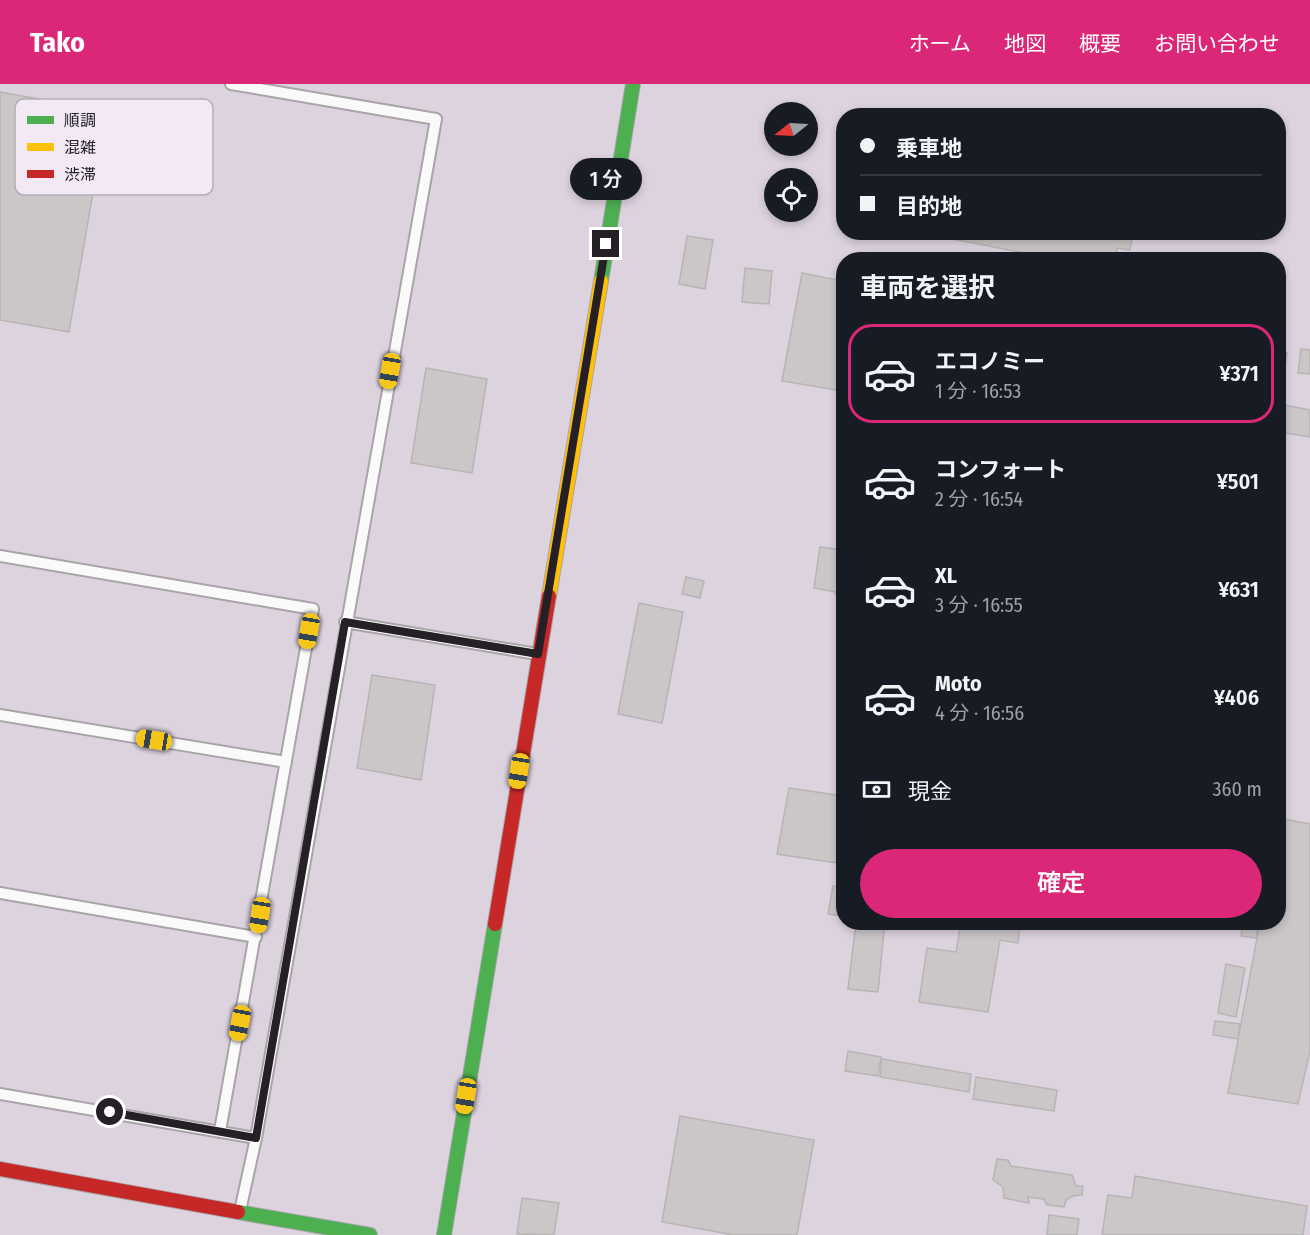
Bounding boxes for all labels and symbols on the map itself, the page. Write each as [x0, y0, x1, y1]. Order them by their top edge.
legend [15, 99, 213, 195]
north arrow [764, 102, 818, 156]
text: 順調 [64, 111, 96, 130]
text: 混雑 [64, 138, 96, 157]
callout: 1 分 [570, 157, 642, 199]
text: 渋滞 [64, 165, 96, 184]
route end [592, 230, 619, 257]
car [378, 352, 402, 390]
car [297, 612, 321, 650]
car [135, 728, 173, 752]
car [507, 752, 531, 790]
car [248, 896, 272, 934]
car [228, 1004, 252, 1042]
car [454, 1077, 478, 1115]
route start [96, 1098, 123, 1125]

